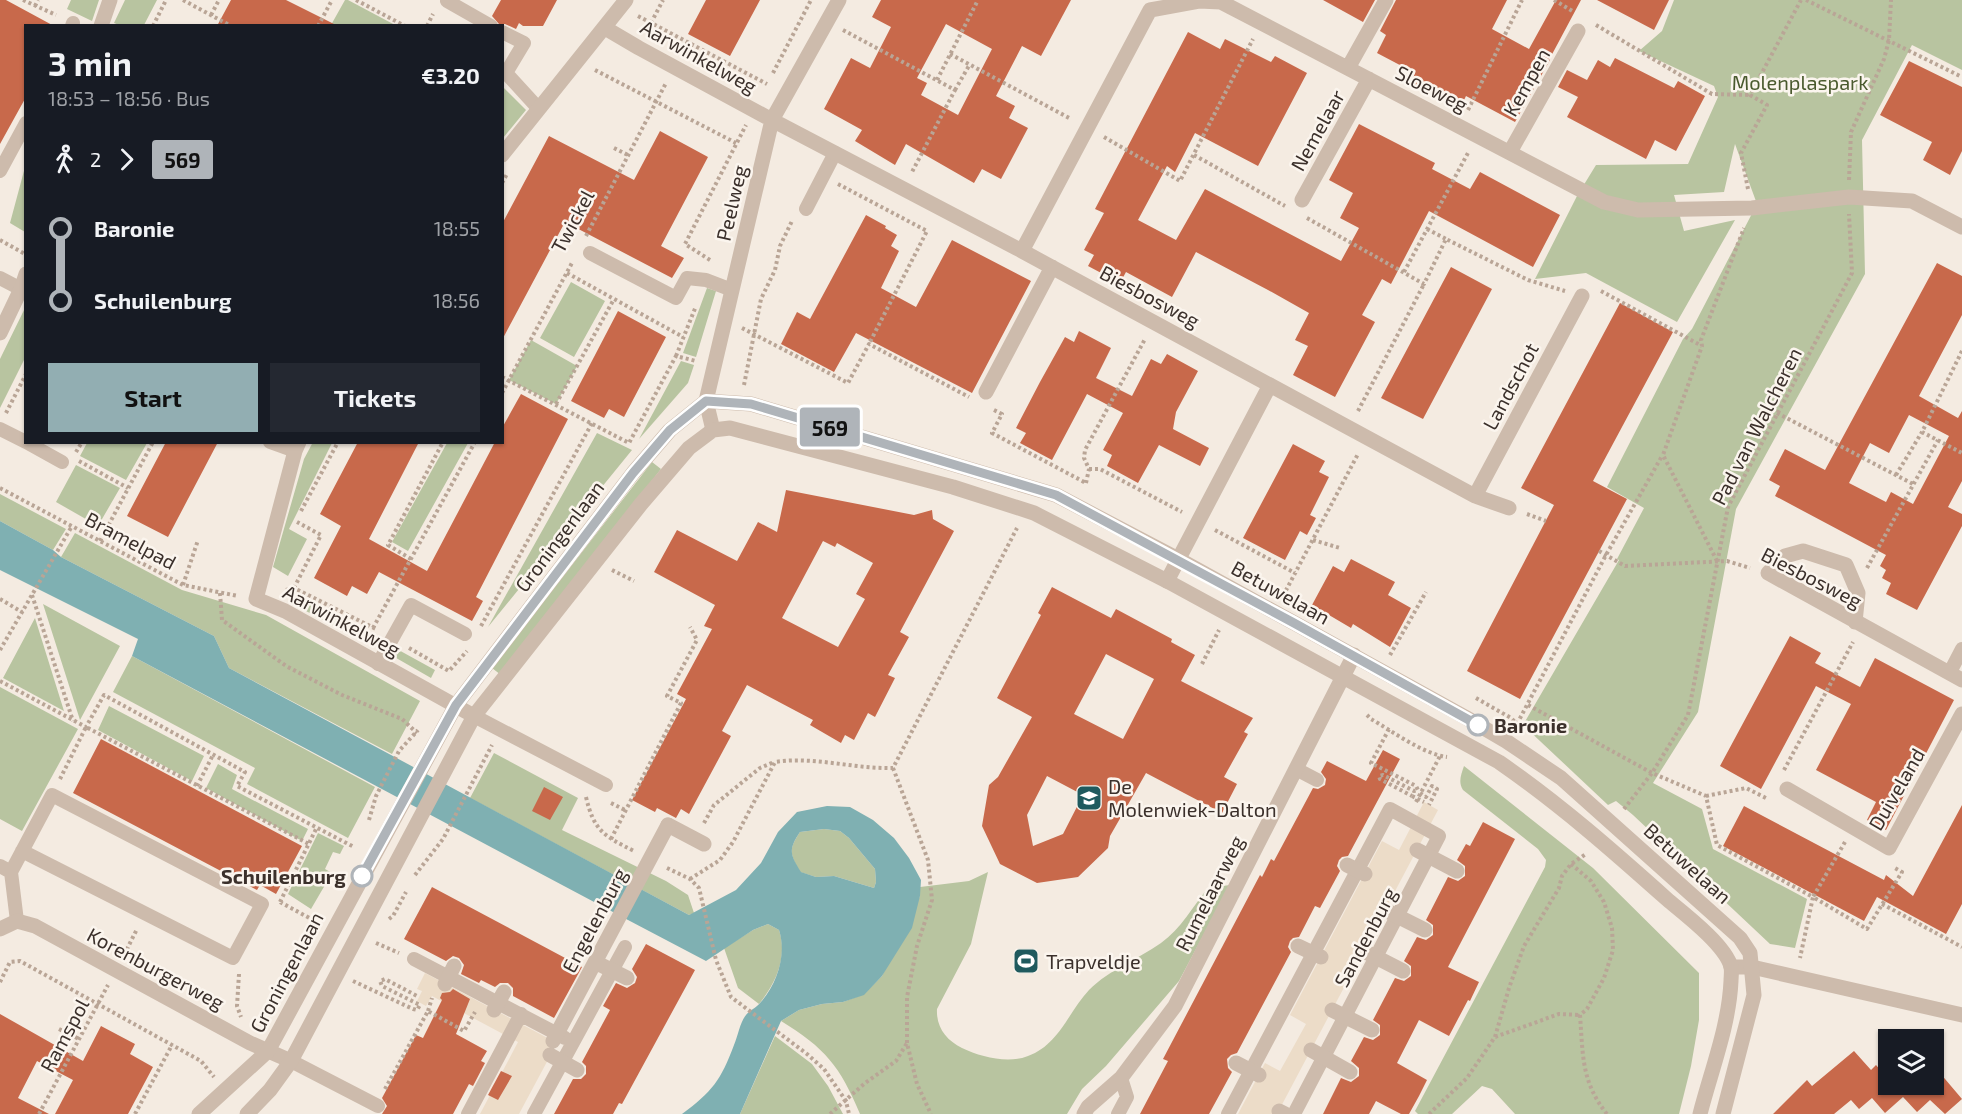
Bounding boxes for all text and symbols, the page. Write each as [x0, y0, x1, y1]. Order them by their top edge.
street label: Aarwinkelweg [637, 14, 761, 98]
text: 3 min [48, 43, 132, 83]
street label: Kempen [1498, 44, 1554, 120]
street label: Sloeweg [1392, 60, 1472, 116]
text: €3.20 [421, 62, 480, 88]
park label: Molenplaspark [1732, 70, 1868, 94]
street label: Nemelaar [1285, 85, 1349, 175]
text: 18:53 – 18:56 · Bus [48, 86, 210, 110]
icon: walk [48, 143, 81, 176]
icon: forward [110, 143, 143, 176]
text: 2 [90, 147, 101, 171]
text: 569 [164, 147, 201, 172]
street label: Peelweg [711, 163, 751, 243]
street label: Twickel [545, 185, 599, 257]
text: Baronie [94, 215, 175, 241]
text: 18:55 [434, 216, 480, 240]
street label: Biesbosweg [1096, 260, 1204, 332]
text: Schuilenburg [94, 287, 232, 313]
text: 18:56 [433, 288, 480, 312]
street label: Landschot [1477, 338, 1543, 434]
street label: Pad van Walcheren [1706, 343, 1806, 509]
button: Start [48, 363, 258, 432]
button: Tickets [270, 363, 480, 432]
line badge: 569 [796, 408, 864, 446]
text: 569 [812, 415, 848, 440]
street label: Groningenlaan [509, 476, 609, 596]
street label: Bramelpad [81, 506, 181, 574]
street label: Biesbosweg [1758, 541, 1866, 613]
street label: Betuwelaan [1228, 555, 1334, 629]
street label: Aarwinkelweg [279, 579, 405, 661]
place label: Baronie [1494, 713, 1567, 737]
marker: Baronie [1467, 714, 1489, 736]
street label: Duiveland [1863, 744, 1929, 834]
place label: De Molenwiek-Dalton [1108, 774, 1277, 821]
school or university icon: De Molenwiek-Dalton [1074, 783, 1104, 813]
street label: Betuwelaan [1640, 818, 1736, 908]
street label: Rumelaarweg [1170, 831, 1248, 955]
place label: Schuilenburg [221, 864, 346, 888]
street label: Engelenburg [556, 864, 632, 976]
marker: Schuilenburg [351, 865, 373, 887]
street label: Sandenburg [1329, 883, 1401, 991]
street label: Groningenlaan [244, 908, 328, 1036]
street label: Korenburgerweg [83, 922, 229, 1014]
sports icon: Trapveldje [1011, 946, 1041, 976]
place label: Trapveldje [1046, 949, 1141, 973]
street label: Ramspol [35, 994, 93, 1076]
map controls [1878, 1029, 1944, 1095]
button: layers [1878, 1029, 1944, 1095]

